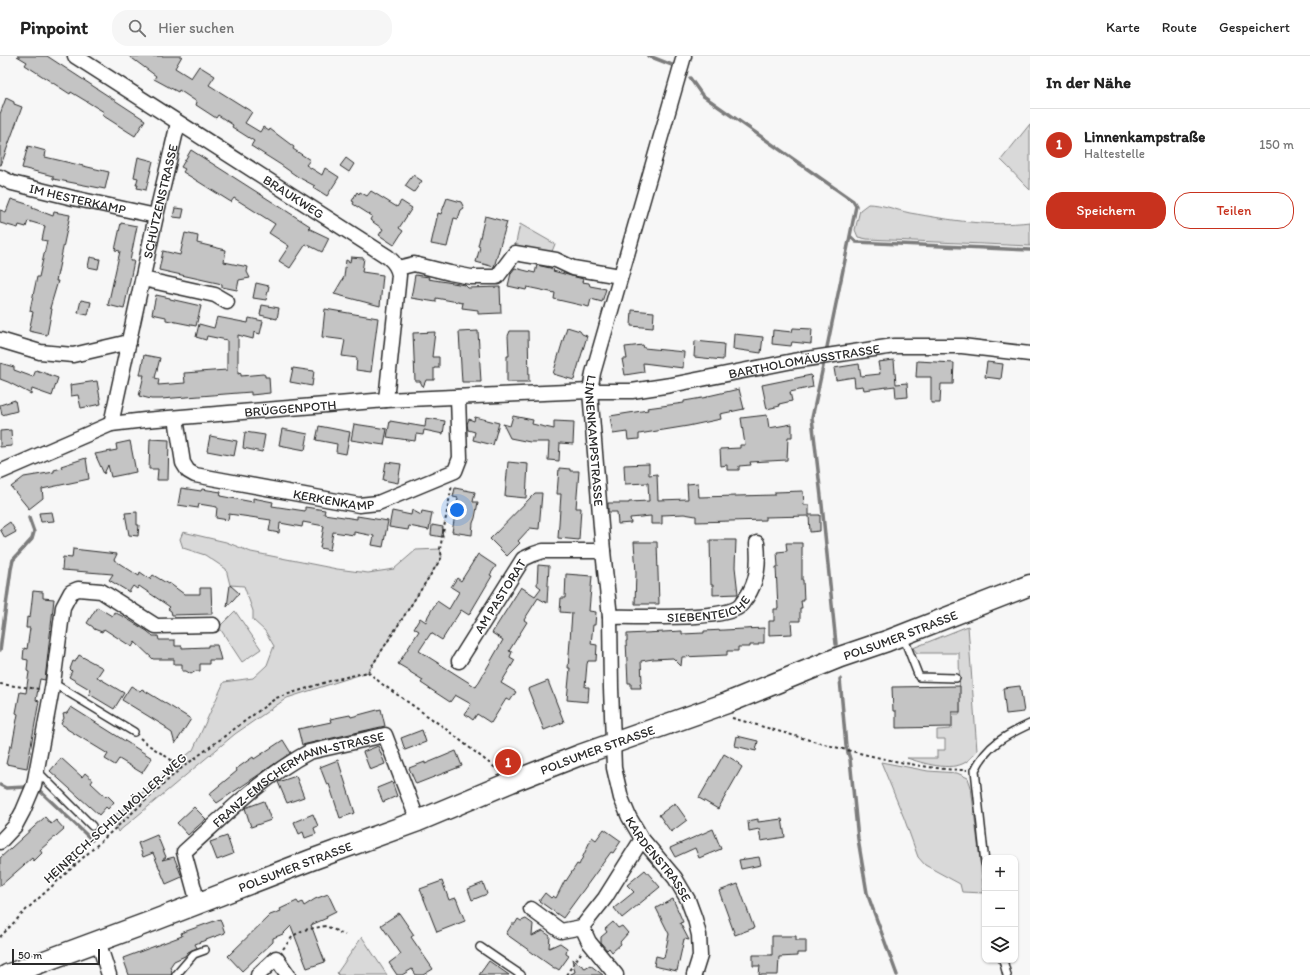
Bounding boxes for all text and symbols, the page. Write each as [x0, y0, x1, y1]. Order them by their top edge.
search box [112, 10, 392, 46]
text: Pinpoint [20, 16, 88, 39]
icon: search [126, 17, 148, 39]
text: Hier suchen [158, 19, 234, 37]
text: Karte [1106, 19, 1140, 36]
text: Route [1162, 19, 1197, 36]
text: Gespeichert [1219, 19, 1290, 36]
text: In der Nähe [1046, 72, 1131, 92]
text: Linnenkampstraße [1084, 128, 1205, 146]
text: 1 [1056, 137, 1062, 152]
text: 150 m [1259, 137, 1294, 152]
street label: SCHÜTZENSTRASSE [140, 143, 180, 260]
text: Haltestelle [1084, 146, 1145, 161]
street label: BRAUKWEG [261, 172, 327, 221]
street label: IM HESTERKAMP [28, 180, 128, 217]
button: Speichern [1046, 192, 1166, 229]
button: Teilen [1174, 192, 1294, 229]
street label: BARTHOLOMÄUSSTRASSE [727, 341, 881, 381]
street label: LINNENKAMPSTRASSE [582, 374, 607, 507]
street label: BRÜGGENPOTH [244, 397, 337, 419]
street label: KERKENKAMP [292, 486, 375, 513]
your location [447, 500, 467, 520]
street label: AM PASTORAT [471, 555, 529, 636]
street label: SIEBENTEICHE [667, 592, 753, 624]
street label: POLSUMER STRASSE [841, 607, 959, 663]
street label: POLSUMER STRASSE [538, 722, 657, 777]
street label: FRANZ-EMSCHERMANN-STRASSE [209, 728, 386, 830]
pin: 1 [495, 747, 521, 777]
street label: HEINRICH-SCHILLMÖLLER-WEG [40, 750, 190, 886]
street label: KARDENSTRASSE [623, 814, 695, 904]
street label: POLSUMER STRASSE [236, 838, 354, 895]
map controls [982, 855, 1018, 963]
button: + [982, 855, 1018, 891]
button: − [982, 891, 1018, 927]
button: layers [982, 927, 1018, 963]
scale bar [12, 947, 100, 966]
text: 50 m [18, 949, 42, 962]

